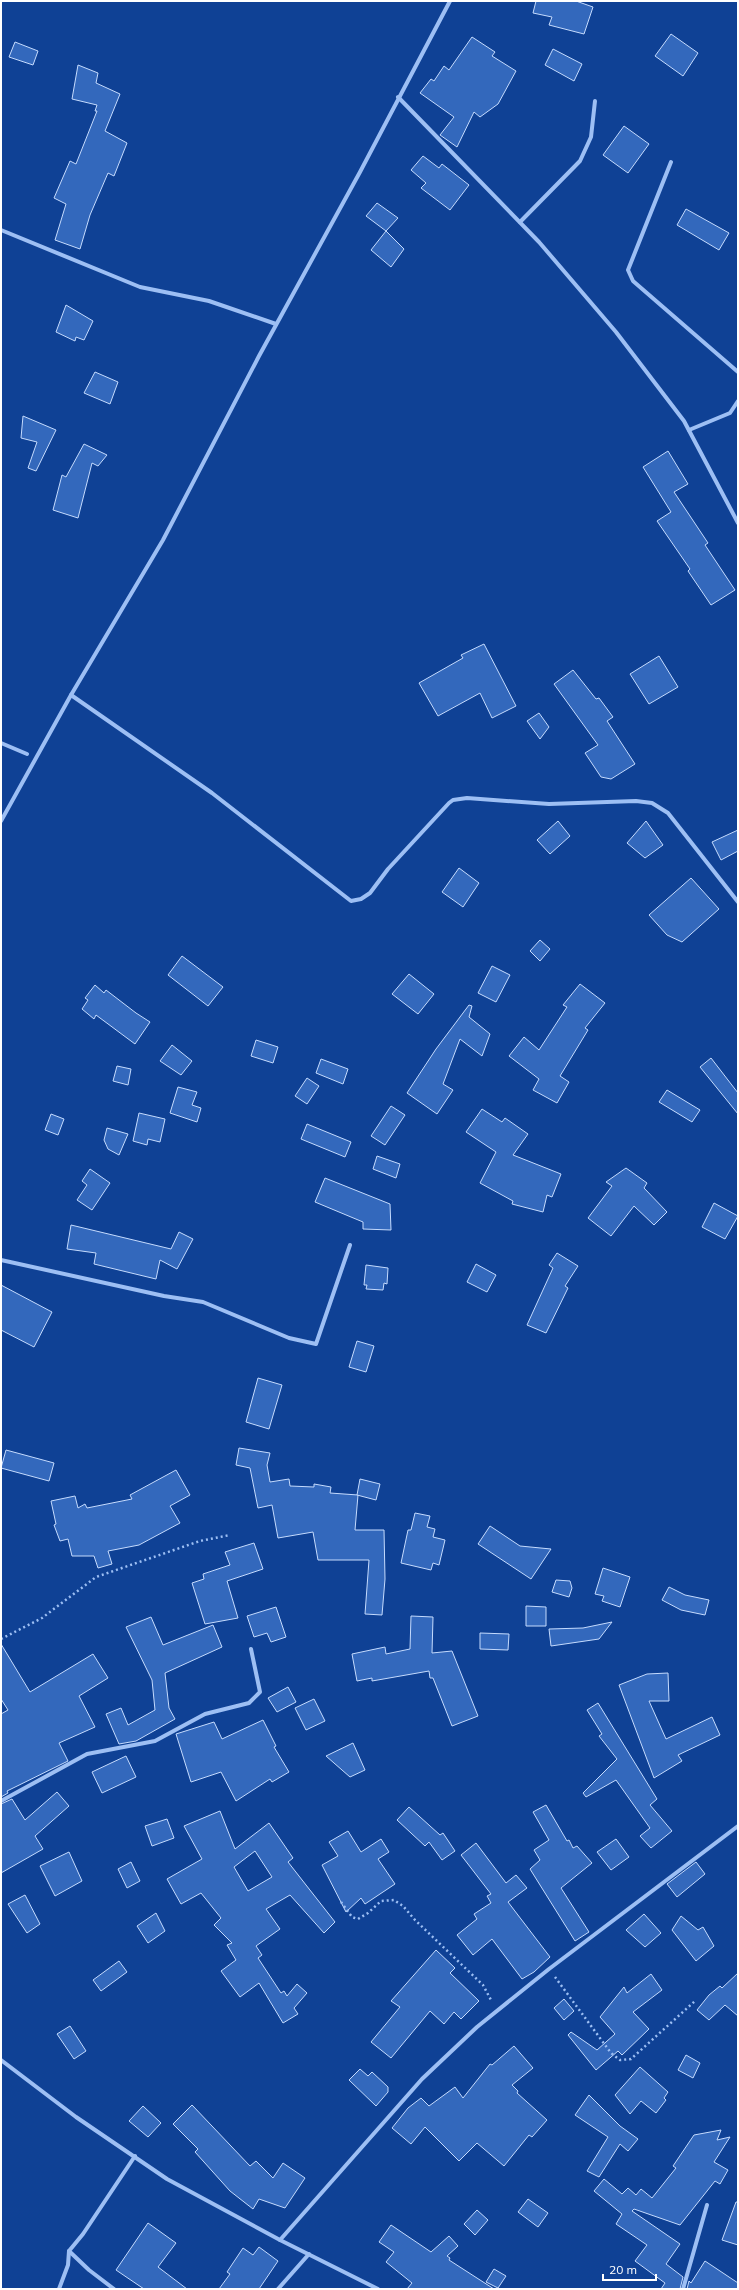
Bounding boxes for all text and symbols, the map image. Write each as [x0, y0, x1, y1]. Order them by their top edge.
scale bar [603, 2256, 656, 2282]
text: 20 m [609, 2262, 637, 2277]

